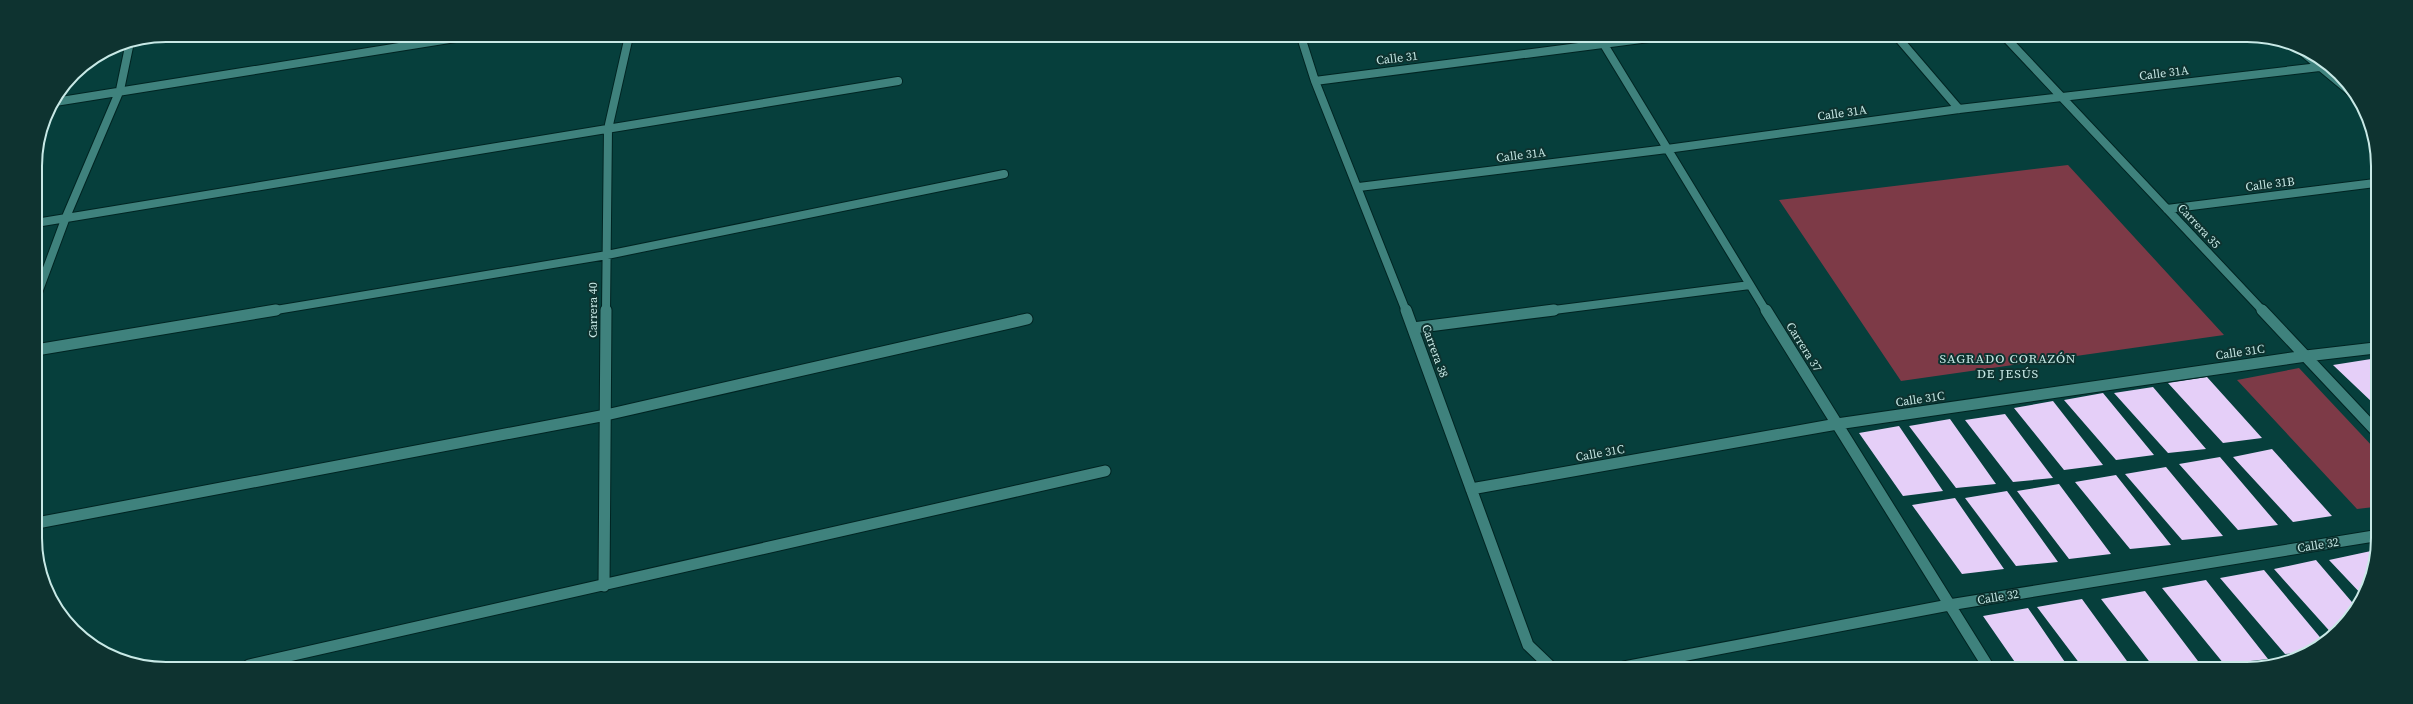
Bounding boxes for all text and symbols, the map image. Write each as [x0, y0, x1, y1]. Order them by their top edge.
street label: Calle 31 [1375, 48, 1419, 68]
street label: Calle 31A [2138, 62, 2190, 84]
street label: Calle 31A [1816, 102, 1868, 124]
street label: Calle 31A [1495, 144, 1547, 166]
street label: Calle 31B [2245, 173, 2296, 195]
street label: Carrera 35 [2174, 200, 2224, 252]
street label: Carrera 40 [585, 282, 601, 338]
street label: Carrera 37 [1782, 319, 1826, 375]
street label: Carrera 38 [1418, 322, 1452, 380]
street label: Calle 31C [2214, 341, 2266, 363]
district label: SAGRADO CORAZÓN DE JESÚS [1940, 350, 2076, 382]
street label: Calle 31C [1894, 388, 1946, 410]
street label: Calle 31C [1574, 441, 1626, 465]
street label: Calle 32 [2296, 534, 2340, 556]
street label: Calle 32 [1976, 586, 2020, 608]

